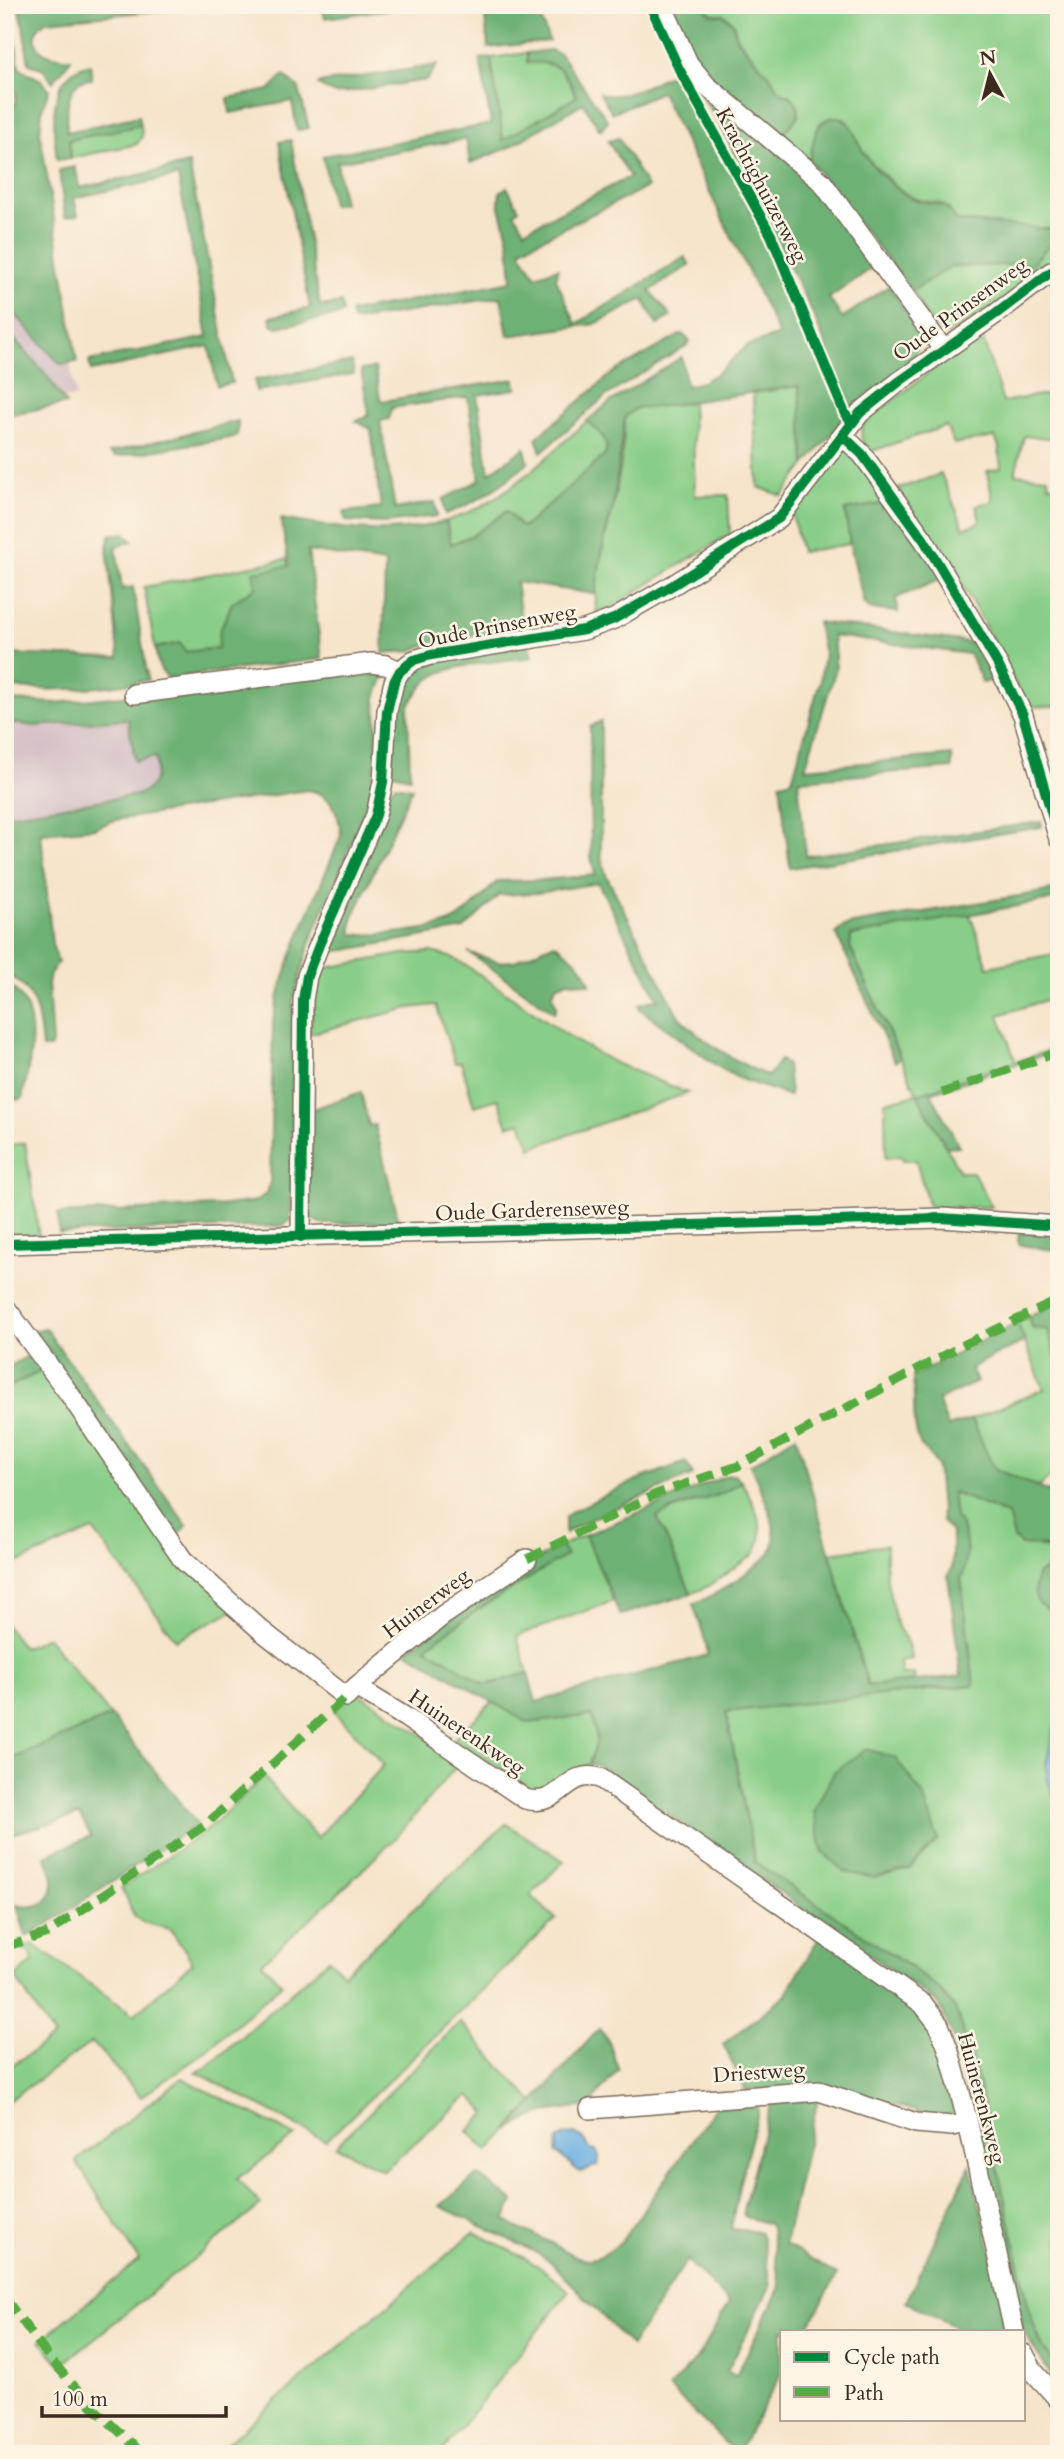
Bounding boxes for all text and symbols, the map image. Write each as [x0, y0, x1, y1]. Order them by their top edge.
north arrow [956, 38, 1026, 108]
text: N [978, 44, 998, 72]
street label: Krachtighuizerweg [709, 103, 815, 268]
street label: Oude Prinsenweg [887, 250, 1034, 368]
street label: Oude Prinsenweg [416, 597, 579, 656]
street label: Oude Garderenseweg [435, 1193, 630, 1228]
street label: Huinerweg [377, 1561, 476, 1646]
street label: Huinerenkweg [403, 1683, 531, 1782]
street label: Huinerenkweg [950, 2029, 1013, 2167]
street label: Driestweg [712, 2055, 806, 2090]
legend [780, 2330, 1026, 2420]
text: Cycle path [844, 2343, 940, 2372]
scale bar [42, 2375, 226, 2419]
text: Path [844, 2379, 884, 2408]
text: 100 m [52, 2385, 108, 2414]

